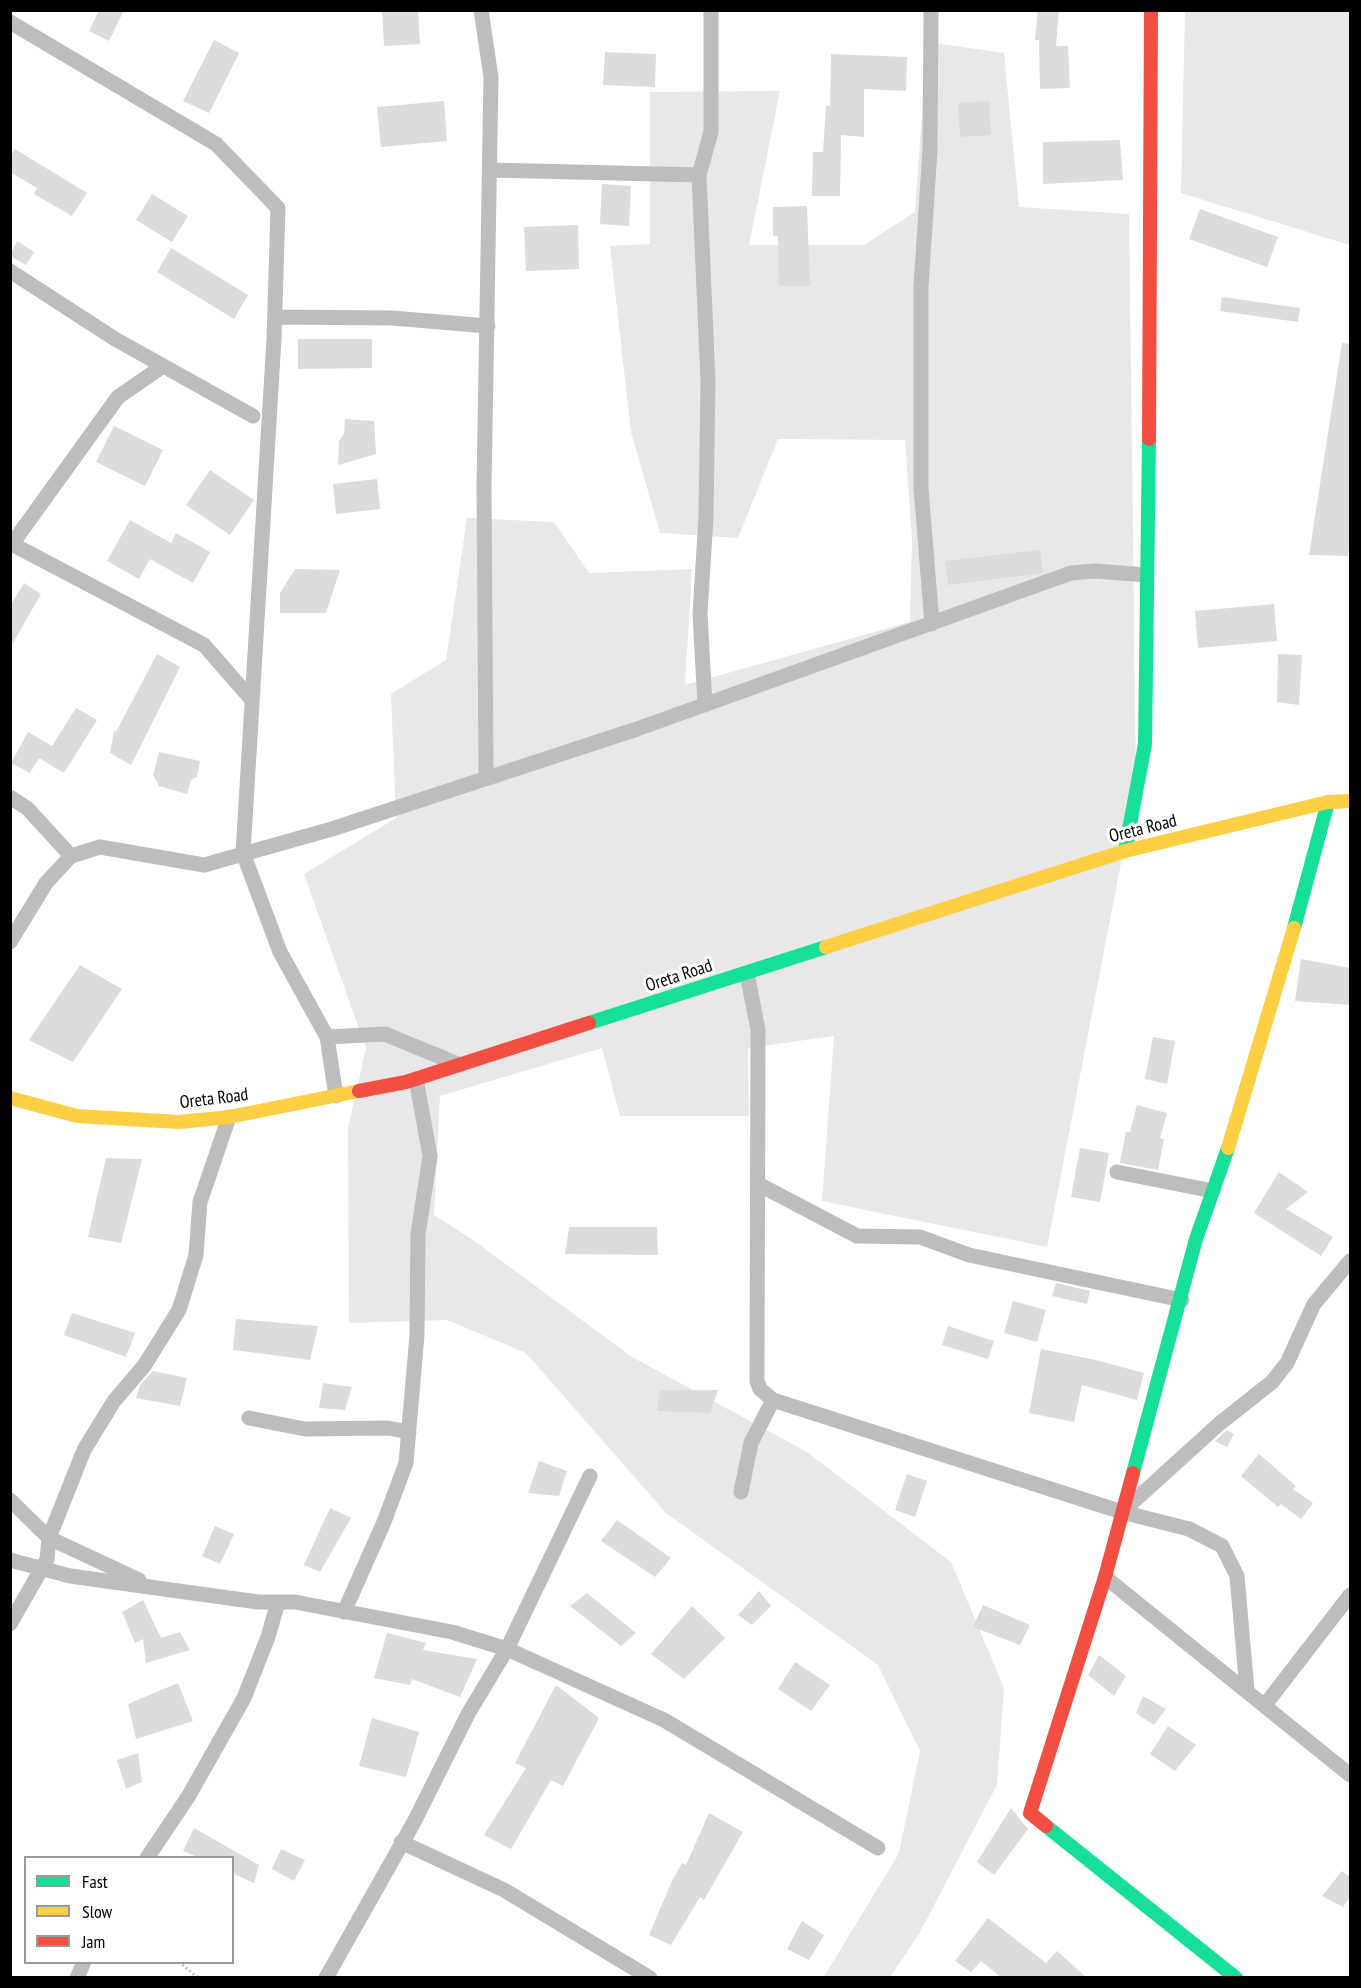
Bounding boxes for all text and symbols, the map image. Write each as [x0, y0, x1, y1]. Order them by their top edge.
street label: Oreta Road [1107, 810, 1179, 848]
street label: Oreta Road [643, 955, 715, 997]
street label: Oreta Road [178, 1084, 250, 1114]
legend [24, 1856, 234, 1964]
text: Fast [82, 1870, 108, 1893]
text: Slow [82, 1900, 112, 1923]
text: Jam [82, 1930, 105, 1953]

